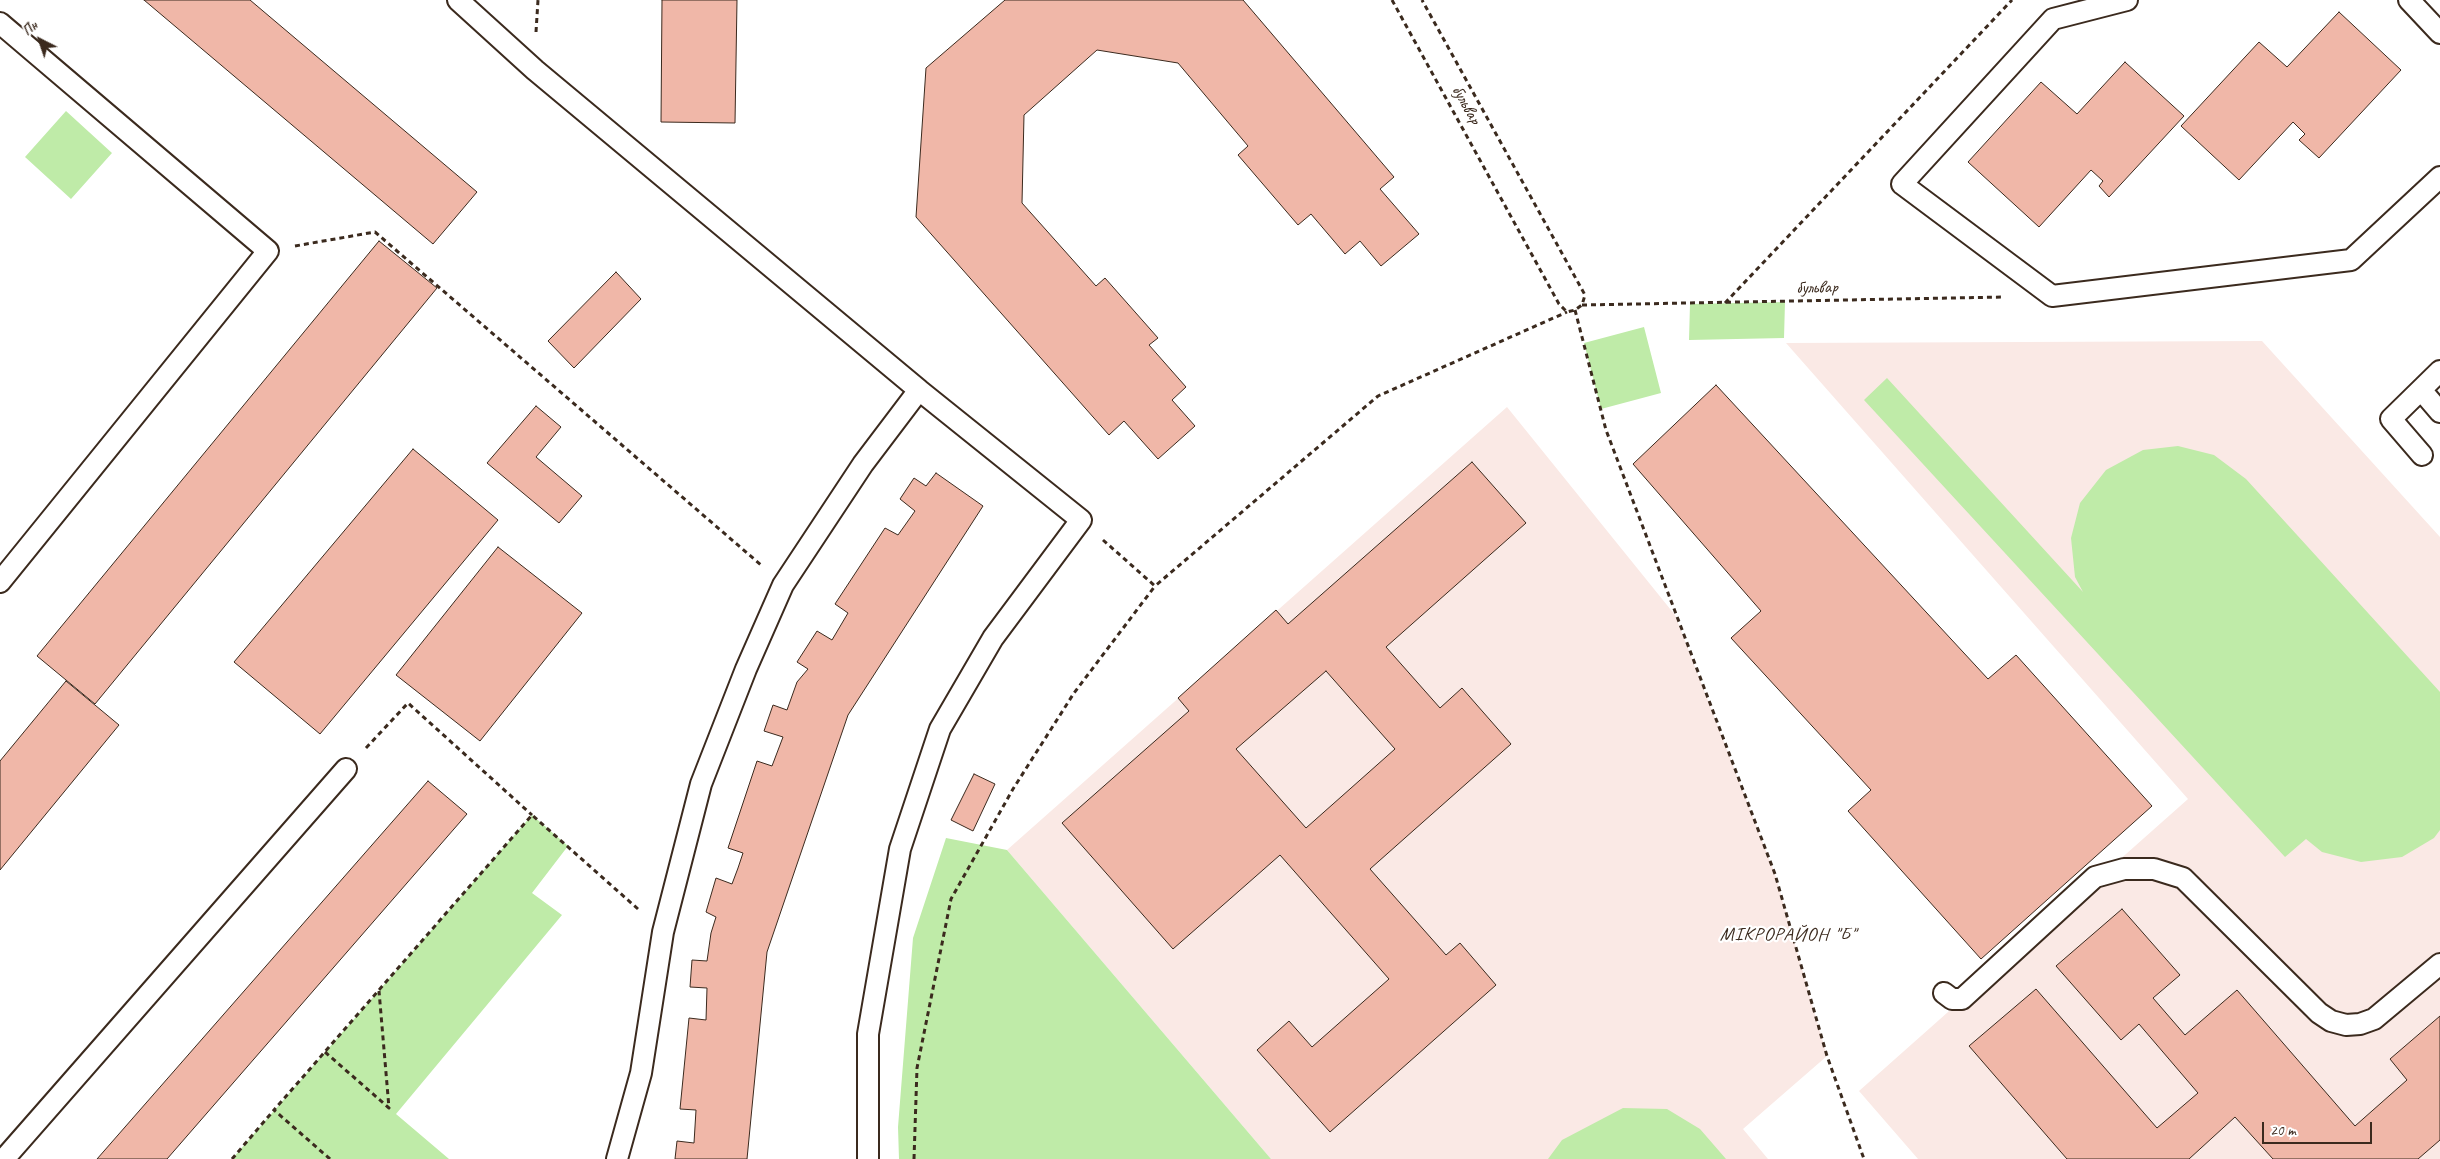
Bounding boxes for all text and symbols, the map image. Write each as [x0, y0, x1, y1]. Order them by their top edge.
north arrow [15, 15, 65, 65]
text: Пн [19, 17, 41, 40]
street label: бульвар [1446, 82, 1486, 128]
street label: бульвар [1796, 277, 1838, 299]
district label: МІКРОРАЙОН "Б" [1718, 924, 1858, 946]
scale bar [2265, 1112, 2375, 1144]
text: 20 m [2270, 1121, 2296, 1140]

